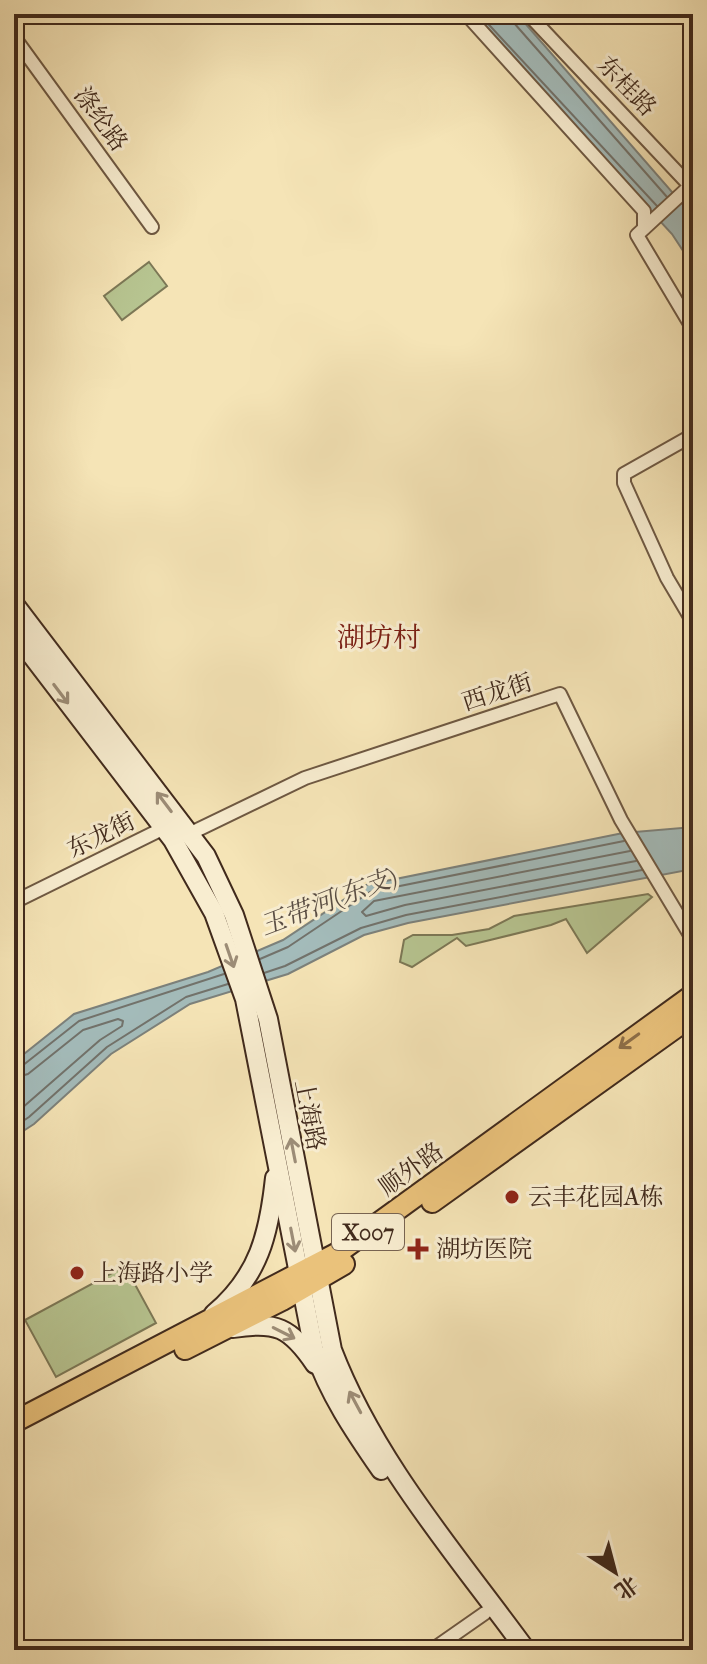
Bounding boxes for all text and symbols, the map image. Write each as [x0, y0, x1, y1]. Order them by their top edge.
street label: 东桂路 [592, 50, 662, 122]
street label: 涤纶路 [69, 82, 133, 156]
district label: 湖坊村 [337, 621, 421, 654]
street label: 西龙街 [458, 668, 536, 716]
one-way arrow [53, 683, 70, 704]
one-way arrow [155, 791, 172, 813]
street label: 东龙街 [63, 807, 139, 863]
water label: 玉带河(东支) [255, 861, 401, 942]
one-way arrow [223, 943, 238, 968]
one-way arrow [619, 1032, 641, 1049]
street label: 上海路 [289, 1077, 331, 1153]
street label: 顺外路 [374, 1137, 448, 1201]
one-way arrow [285, 1138, 300, 1164]
place label: 云丰花园A栋 [528, 1183, 664, 1211]
marker: 云丰花园A栋 [503, 1188, 521, 1206]
road number: X007 [332, 1214, 404, 1250]
one-way arrow [286, 1227, 301, 1253]
place label: 湖坊医院 [436, 1235, 532, 1263]
marker: 湖坊医院 [407, 1238, 429, 1260]
place label: 上海路小学 [93, 1259, 213, 1287]
marker: 上海路小学 [68, 1264, 86, 1282]
one-way arrow [272, 1326, 296, 1341]
one-way arrow [347, 1390, 363, 1414]
north arrow [575, 1532, 655, 1612]
text: 北 [610, 1570, 643, 1604]

